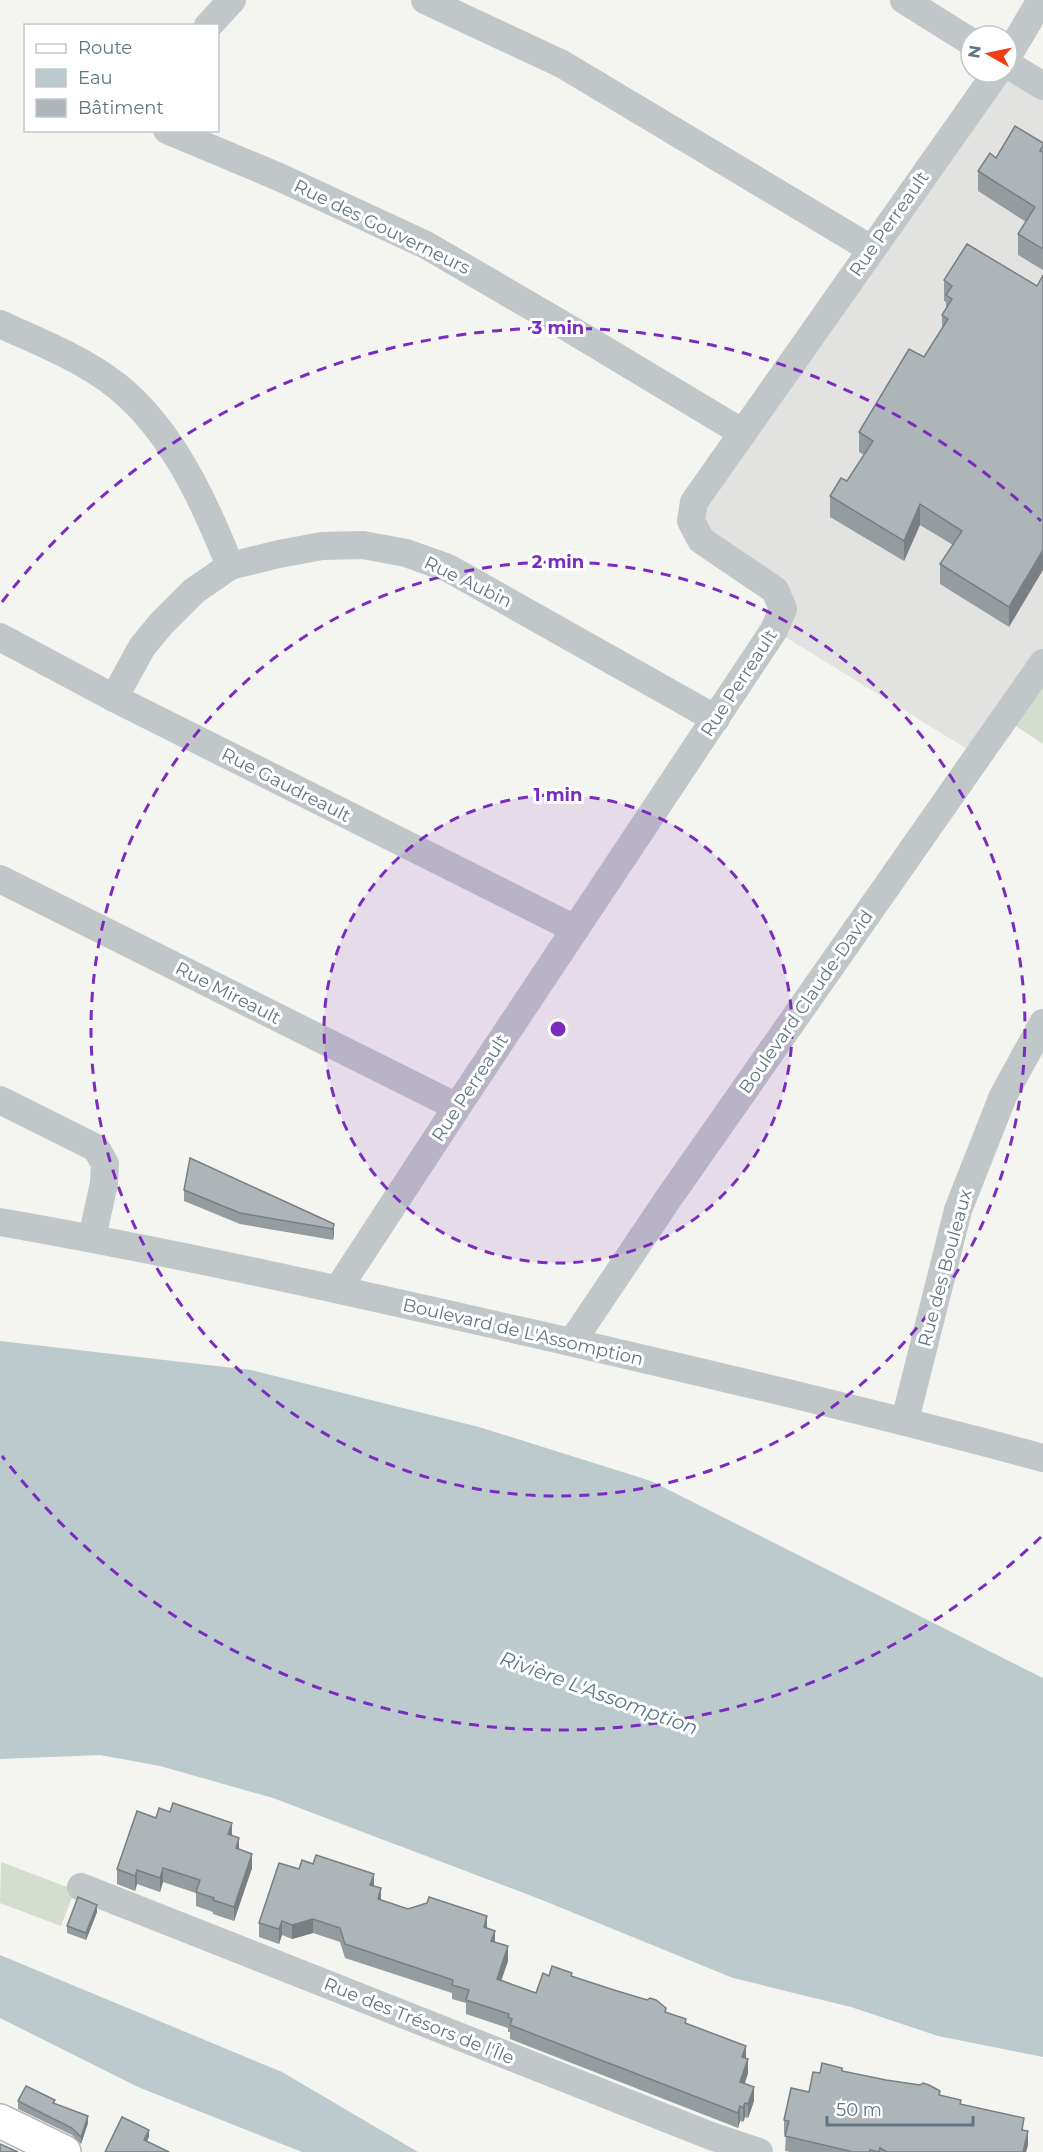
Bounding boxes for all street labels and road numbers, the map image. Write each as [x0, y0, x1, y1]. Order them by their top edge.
street label: Rue Perreault [845, 167, 933, 281]
street label: Rue des Gouverneurs [290, 175, 474, 279]
street label: Rue Aubin [421, 551, 515, 613]
street label: Rue Perreault [696, 625, 782, 741]
street label: Rue Gaudreault [218, 743, 354, 827]
street label: Boulevard Claude-David [734, 906, 878, 1098]
street label: Rue Mireault [172, 957, 284, 1029]
street label: Rue Perreault [427, 1030, 513, 1146]
street label: Rue des Bouleaux [913, 1187, 977, 1349]
street label: Boulevard de L'Assomption [401, 1294, 645, 1370]
street label: Rue des Trésors de l'Île [321, 1973, 518, 2069]

